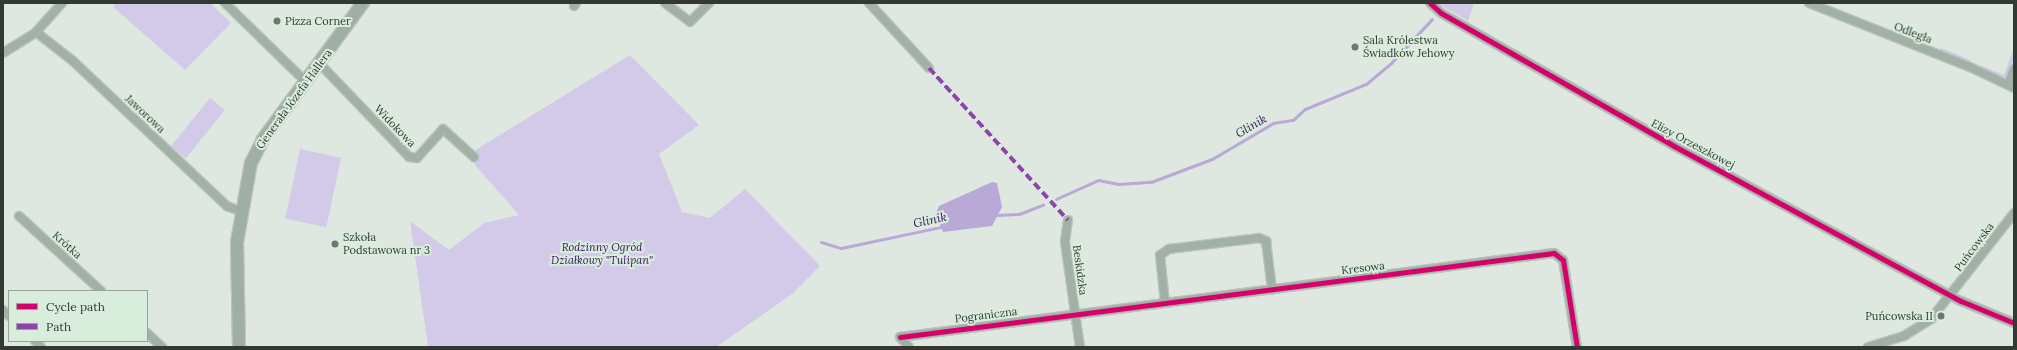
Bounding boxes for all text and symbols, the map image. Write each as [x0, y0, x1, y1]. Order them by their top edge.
place label: Pizza Corner [285, 14, 351, 28]
marker: Pizza Corner [272, 16, 282, 26]
street label: Odległa [1892, 20, 1934, 46]
place label: Sala Królestwa Świadków Jehowy [1363, 34, 1455, 60]
marker: Sala Królestwa Świadków Jehowy [1350, 42, 1360, 52]
street label: Generała Józefa Hallera [253, 47, 335, 151]
street label: Jaworowa [122, 92, 168, 136]
street label: Widokowa [372, 102, 418, 150]
water label: Glinik [1233, 111, 1269, 141]
street label: Elizy Orzeszkowej [1649, 116, 1737, 172]
water label: Glinik [912, 209, 948, 231]
street label: Puńcowska [1951, 220, 1997, 274]
street label: Krótka [50, 229, 84, 261]
place label: Szkoła Podstawowa nr 3 [343, 231, 430, 257]
marker: Szkoła Podstawowa nr 3 [330, 239, 340, 249]
park label: Rodzinny Ogród Działkowy "Tulipan" [551, 241, 653, 267]
street label: Beskidzka [1070, 244, 1090, 296]
street label: Kresowa [1340, 259, 1386, 277]
legend [8, 290, 148, 342]
text: Cycle path [46, 299, 105, 314]
street label: Pograniczna [954, 305, 1018, 325]
place label: Puńcowska II [1865, 309, 1933, 323]
marker: Puńcowska II [1936, 311, 1946, 321]
text: Path [46, 319, 71, 334]

